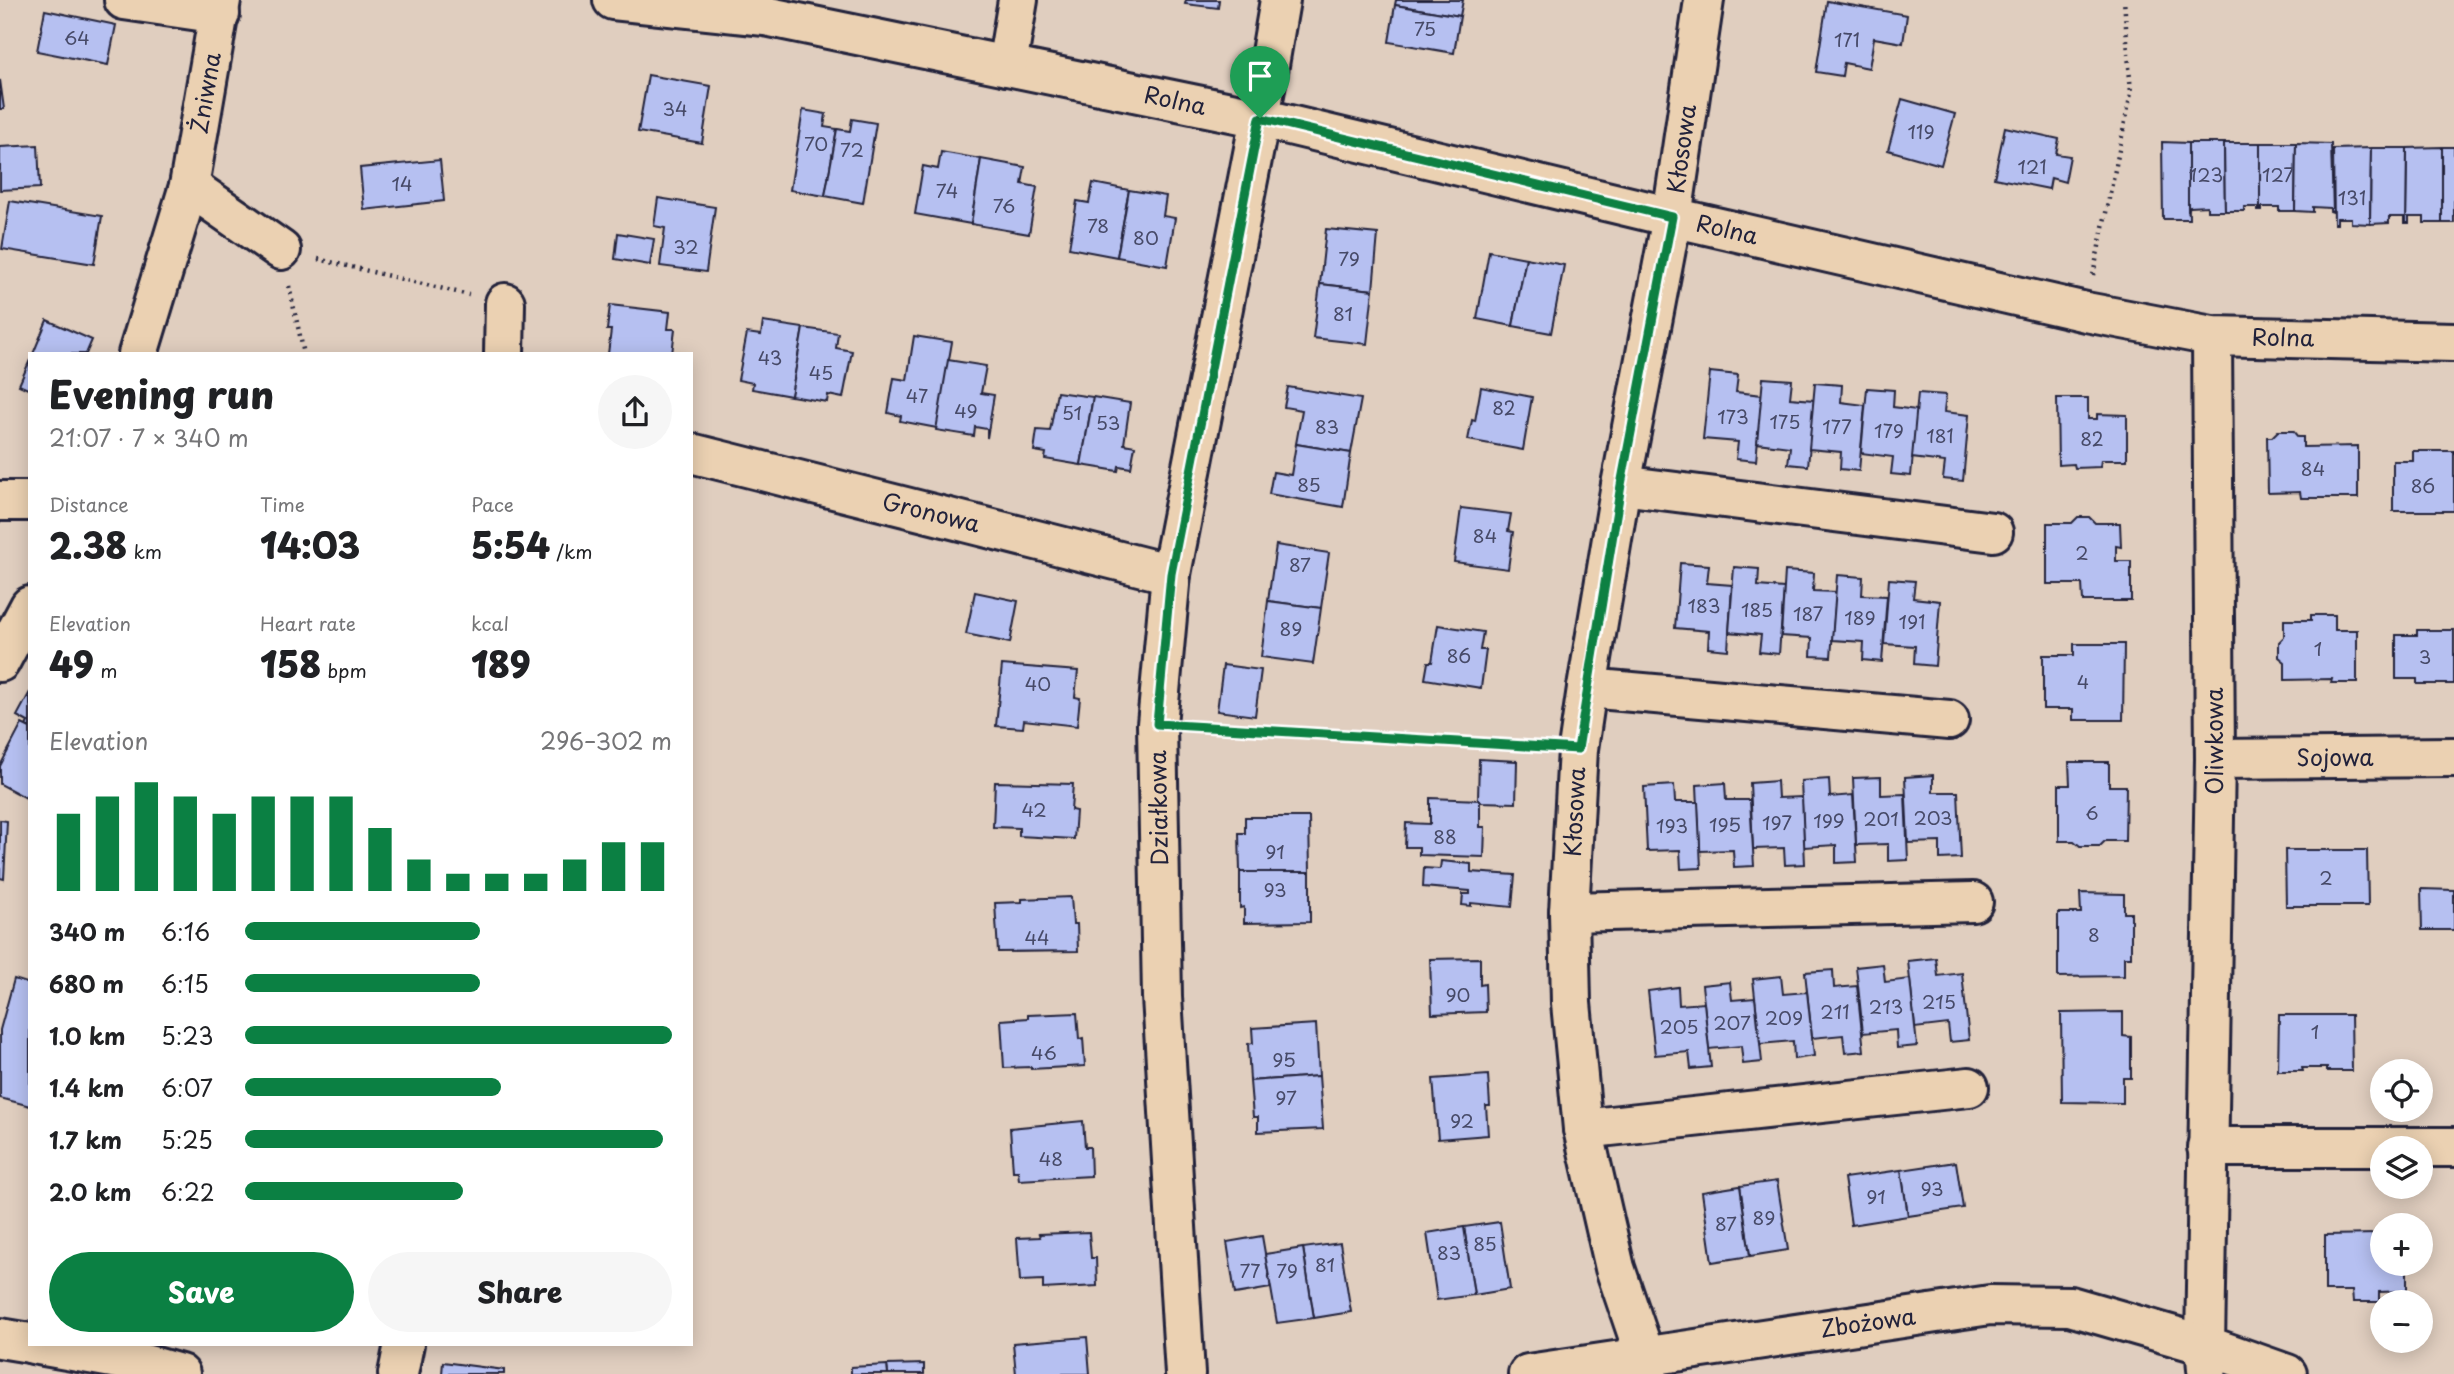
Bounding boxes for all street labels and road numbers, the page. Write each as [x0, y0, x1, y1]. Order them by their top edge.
street label: Żniwna [180, 49, 229, 136]
street label: Rolna [1141, 76, 1210, 123]
street label: Kłosowa [1657, 101, 1704, 196]
street label: Rolna [1693, 204, 1762, 253]
street label: Rolna [2251, 318, 2315, 355]
street label: Gronowa [879, 483, 985, 541]
street label: Oliwkowa [2196, 687, 2231, 795]
street label: Sojowa [2296, 739, 2374, 774]
street label: Działkowa [1139, 749, 1176, 866]
street label: Kłosowa [1554, 765, 1593, 858]
street label: Zbożowa [1818, 1297, 1918, 1345]

